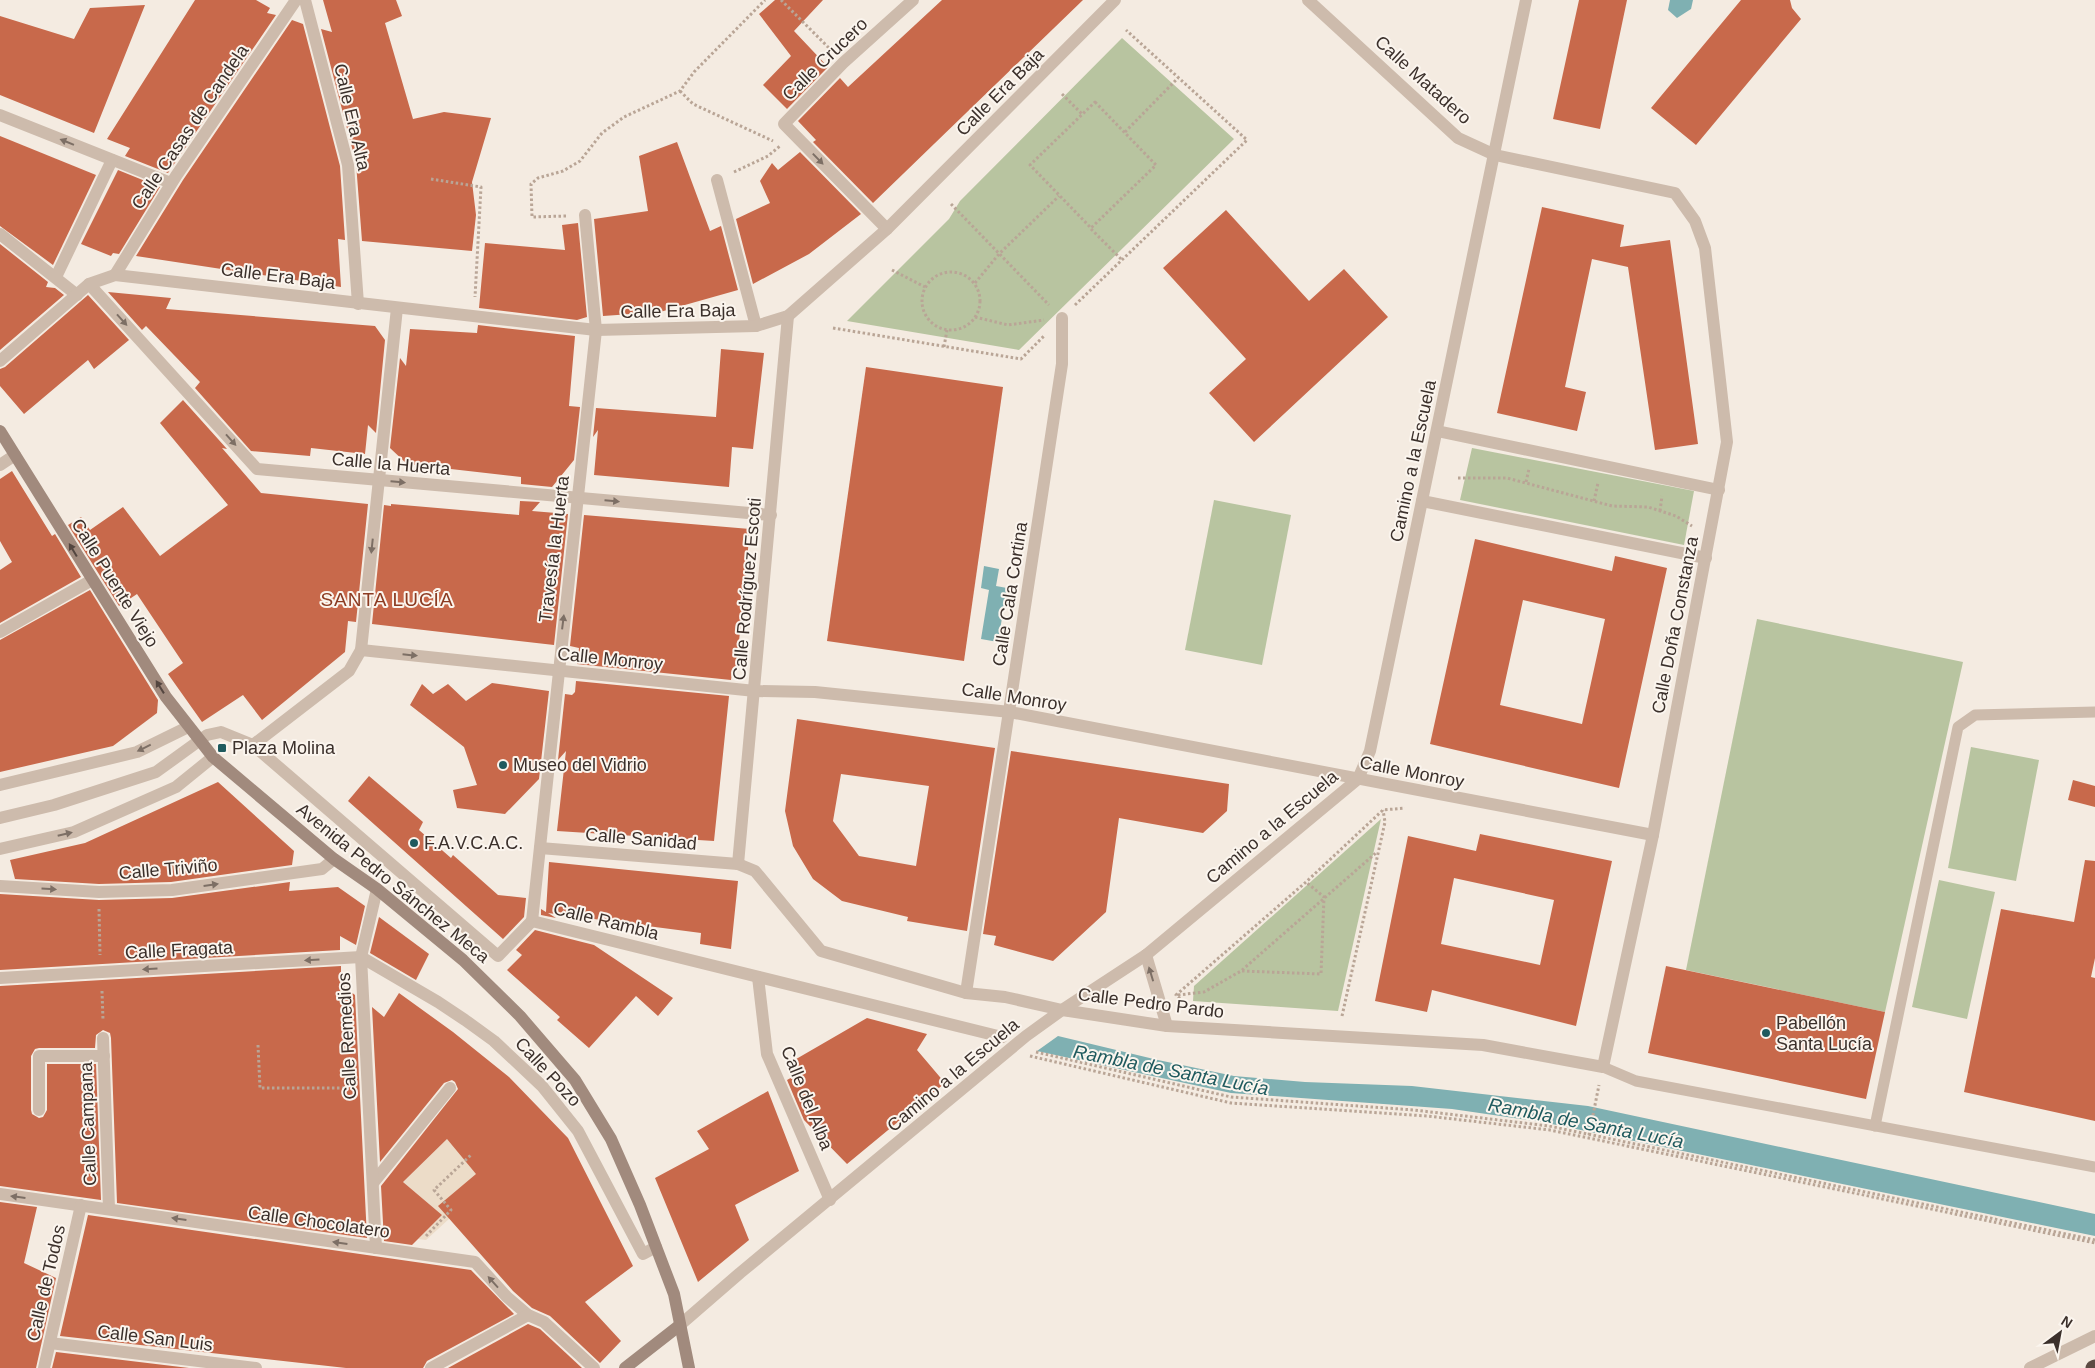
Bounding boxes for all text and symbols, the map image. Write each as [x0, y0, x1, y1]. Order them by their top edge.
street label: Calle Crucero [778, 14, 872, 104]
street label: Calle Matadero [1371, 32, 1475, 128]
street label: Calle Casas de Candela [127, 40, 253, 213]
street label: Calle Era Baja [952, 44, 1048, 140]
street label: Calle Era Alta [330, 62, 374, 173]
one-way arrow [59, 137, 74, 145]
one-way arrow [812, 153, 824, 165]
street label: Calle Era Baja [220, 259, 337, 293]
street label: Calle Era Baja [620, 300, 737, 322]
one-way arrow [116, 314, 128, 326]
street label: Camino a la Escuela [1386, 377, 1440, 544]
one-way arrow [225, 434, 237, 446]
street label: Calle la Huerta [331, 449, 452, 479]
street label: Travesía la Huerta [535, 474, 573, 623]
one-way arrow [390, 478, 406, 486]
street label: Calle Rodríguez Escoti [729, 497, 765, 681]
one-way arrow [604, 498, 620, 506]
street label: Calle Puente Viejo [67, 515, 163, 651]
street label: Calle Cala Cortina [989, 519, 1031, 668]
street label: Calle Doña Constanza [1648, 534, 1702, 715]
one-way arrow [368, 538, 376, 554]
one-way arrow [69, 543, 78, 556]
district label: SANTA LUCÍA [320, 589, 454, 610]
one-way arrow [559, 614, 567, 630]
street label: Calle Monroy [556, 644, 664, 674]
one-way arrow [402, 651, 418, 659]
street label: Calle Monroy [960, 679, 1068, 715]
one-way arrow [155, 681, 164, 694]
place label: Plaza Molina [232, 738, 336, 758]
marker: Plaza Molina [216, 742, 228, 754]
one-way arrow [137, 744, 151, 752]
street label: Calle Monroy [1358, 752, 1466, 792]
place label: Museo del Vidrio [513, 755, 647, 775]
marker: Museo del Vidrio [497, 759, 509, 771]
street label: Camino a la Escuela [1202, 766, 1342, 888]
street label: Avenida Pedro Sánchez Meca [293, 799, 494, 967]
street label: Calle Sanidad [584, 824, 698, 854]
one-way arrow [57, 830, 72, 838]
place label: F.A.V.C.A.C. [424, 833, 523, 853]
marker: F.A.V.C.A.C. [408, 837, 420, 849]
street label: Calle Triviño [118, 855, 218, 883]
one-way arrow [203, 880, 219, 888]
one-way arrow [41, 886, 57, 894]
street label: Calle Rambla [551, 898, 662, 944]
street label: Calle Fragata [125, 937, 234, 963]
one-way arrow [304, 957, 320, 965]
one-way arrow [141, 966, 157, 974]
one-way arrow [1147, 966, 1155, 981]
street label: Calle Remedios [334, 972, 360, 1100]
street label: Calle Pedro Pardo [1077, 984, 1225, 1022]
place label: Pabellón Santa Lucía [1776, 1013, 1873, 1054]
street label: Camino a la Escuela [883, 1014, 1023, 1136]
marker: Pabellón Santa Lucía [1760, 1027, 1772, 1039]
street label: Calle Pozo [511, 1033, 585, 1111]
water label: Rambla de Santa Lucía [1072, 1041, 1270, 1099]
street label: Calle del Alba [777, 1043, 837, 1154]
street label: Calle Campana [76, 1061, 100, 1186]
water label: Rambla de Santa Lucía [1487, 1094, 1685, 1152]
one-way arrow [10, 1192, 26, 1200]
street label: Calle Chocolatero [247, 1202, 391, 1242]
one-way arrow [171, 1215, 187, 1223]
street label: Calle de Todos [23, 1223, 69, 1343]
one-way arrow [332, 1239, 348, 1247]
one-way arrow [487, 1276, 499, 1288]
north arrow [2035, 1308, 2085, 1358]
text: N [2058, 1313, 2075, 1331]
street label: Calle San Luis [96, 1321, 214, 1355]

